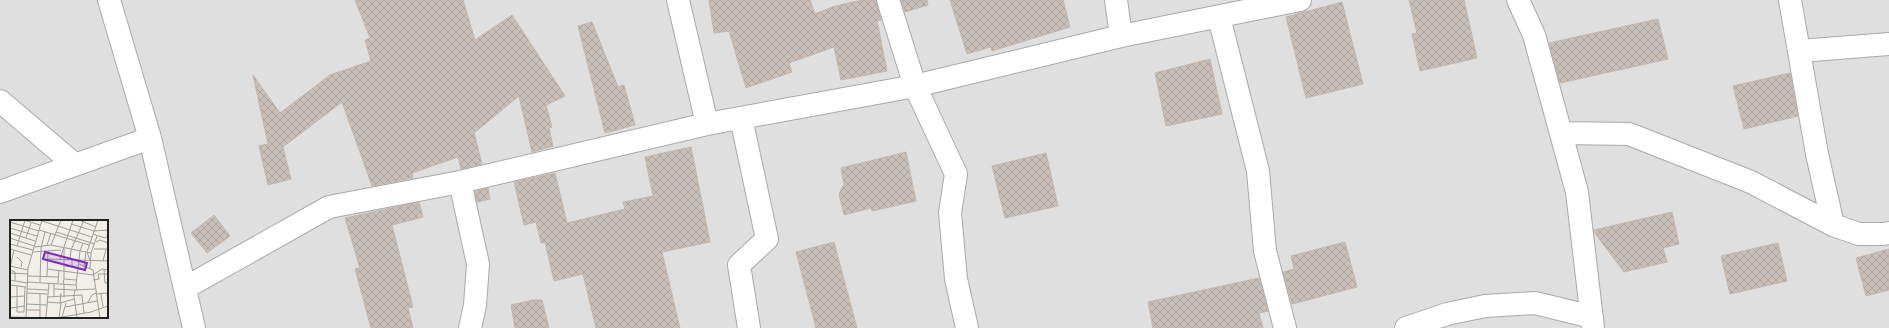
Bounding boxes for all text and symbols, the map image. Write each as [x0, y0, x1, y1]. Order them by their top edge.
inset map [10, 220, 108, 318]

